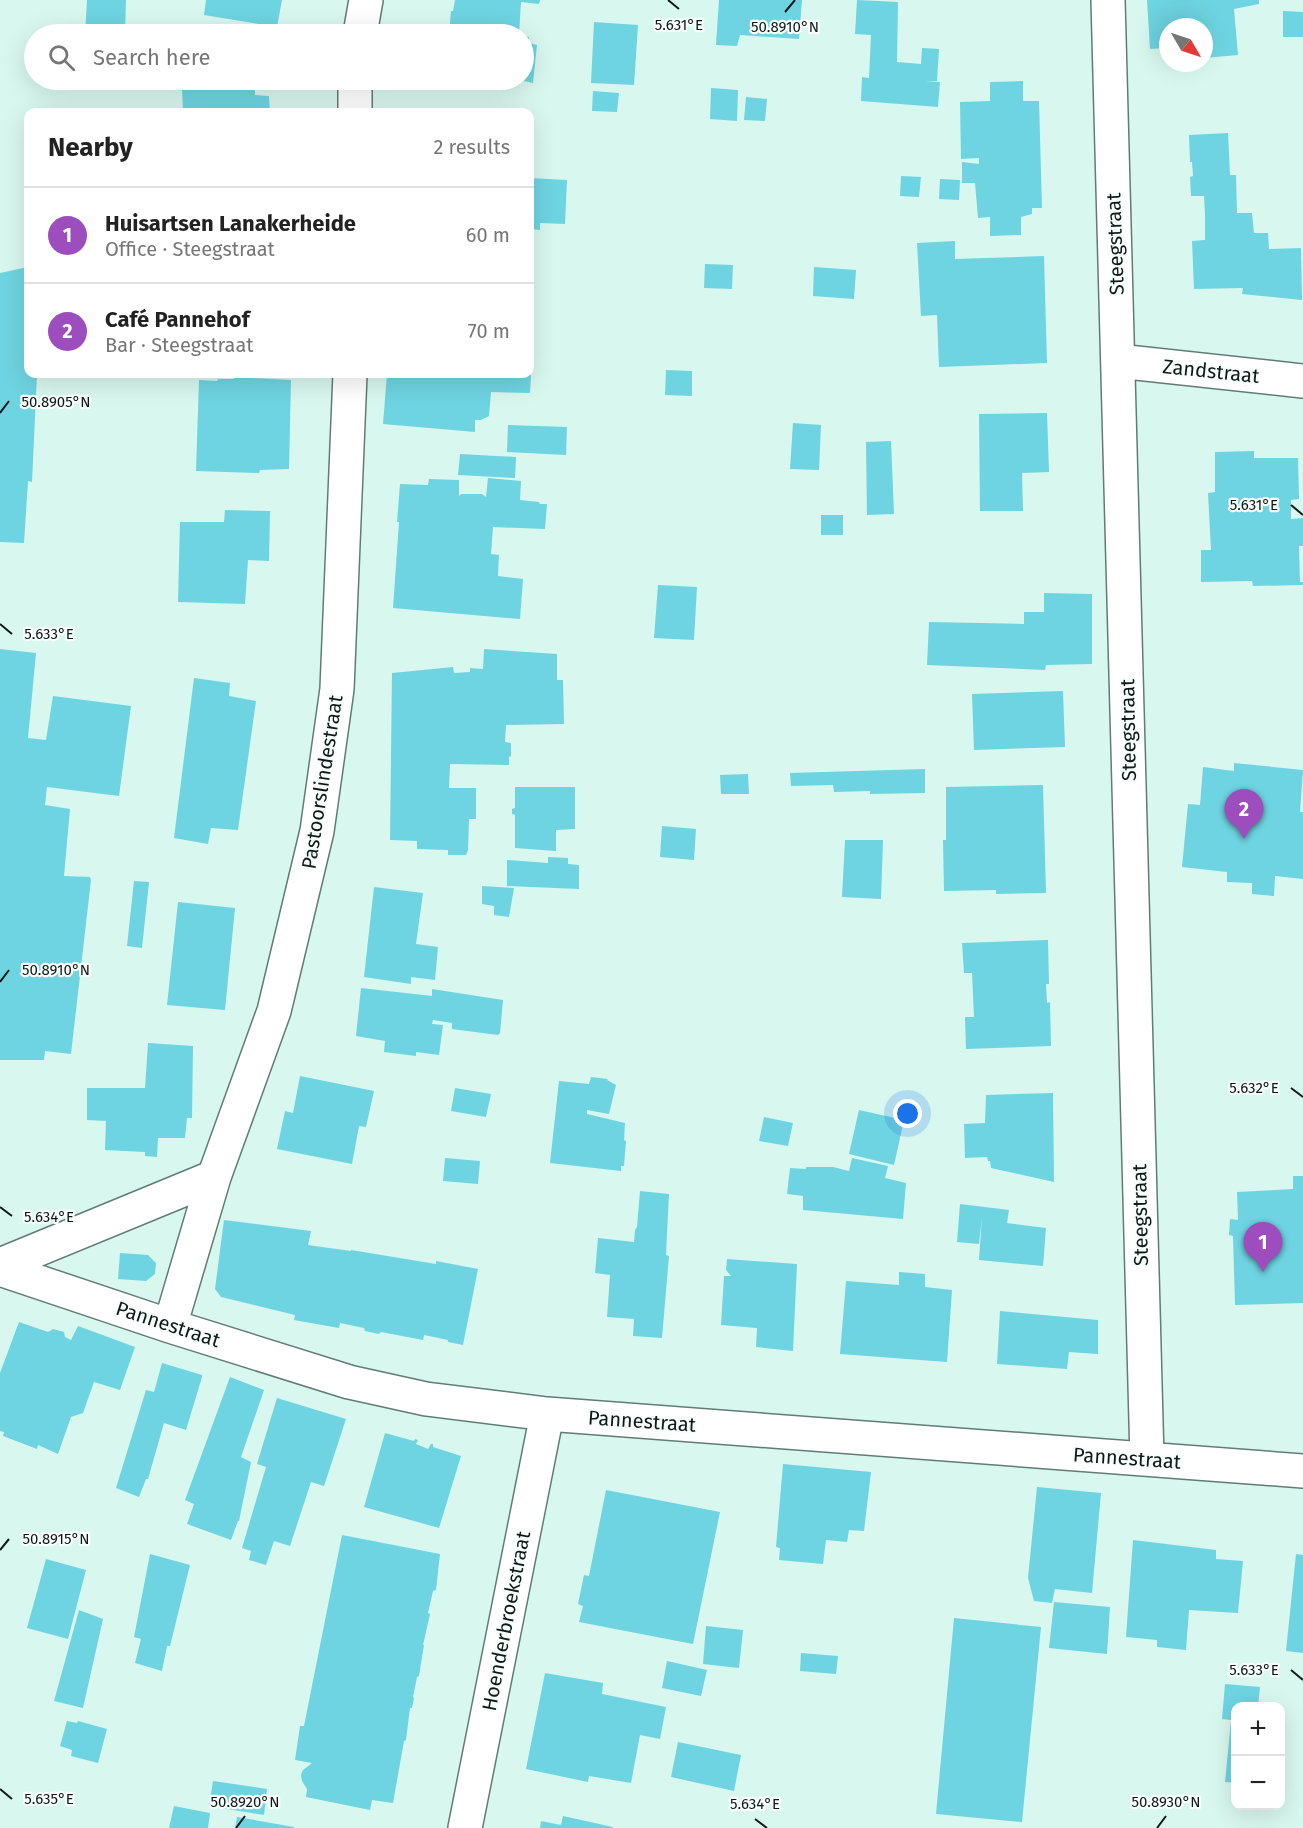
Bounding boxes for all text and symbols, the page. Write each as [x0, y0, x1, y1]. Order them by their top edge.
text: 5.631°E [655, 16, 703, 34]
text: 50.8910°N [751, 18, 819, 36]
north arrow [1159, 18, 1213, 72]
search box [24, 24, 534, 90]
icon: search [45, 41, 78, 74]
text: Search here [93, 44, 211, 71]
text: Nearby [48, 132, 133, 163]
text: 2 results [433, 135, 510, 159]
street label: Steegstraat [1101, 192, 1129, 296]
text: Huisartsen Lanakerheide [105, 210, 356, 237]
text: 1 [63, 223, 72, 247]
text: 60 m [466, 223, 510, 247]
text: Office · Steegstraat [105, 237, 275, 261]
text: Café Pannehof [105, 306, 249, 333]
text: 2 [62, 319, 73, 343]
text: 70 m [468, 319, 510, 343]
text: Bar · Steegstraat [105, 333, 254, 357]
street label: Zandstraat [1161, 354, 1261, 388]
text: 50.8905°N [21, 393, 91, 411]
text: 5.631°E [1230, 496, 1278, 514]
text: 5.633°E [24, 625, 74, 643]
street label: Steegstraat [1115, 678, 1141, 781]
street label: Pastoorslindestraat [296, 692, 348, 871]
pin: 2 [1224, 790, 1264, 839]
text: 50.8910°N [22, 961, 90, 979]
text: 5.632°E [1229, 1079, 1279, 1097]
your location [893, 1099, 922, 1128]
street label: Steegstraat [1127, 1163, 1153, 1266]
text: 5.634°E [24, 1208, 74, 1226]
pin: 1 [1244, 1222, 1282, 1272]
street label: Pannestraat [113, 1296, 224, 1352]
street label: Pannestraat [587, 1405, 698, 1437]
street label: Pannestraat [1072, 1442, 1183, 1474]
street label: Hoenderbroekstraat [477, 1528, 535, 1713]
text: 50.8915°N [22, 1530, 90, 1548]
text: 5.633°E [1229, 1661, 1279, 1679]
map controls [1231, 1702, 1285, 1810]
button: + [1231, 1702, 1285, 1756]
button: − [1231, 1756, 1285, 1810]
text: 5.635°E [24, 1790, 74, 1808]
text: 50.8920°N [211, 1793, 279, 1811]
text: 50.8930°N [1131, 1793, 1201, 1811]
text: 5.634°E [730, 1795, 780, 1813]

